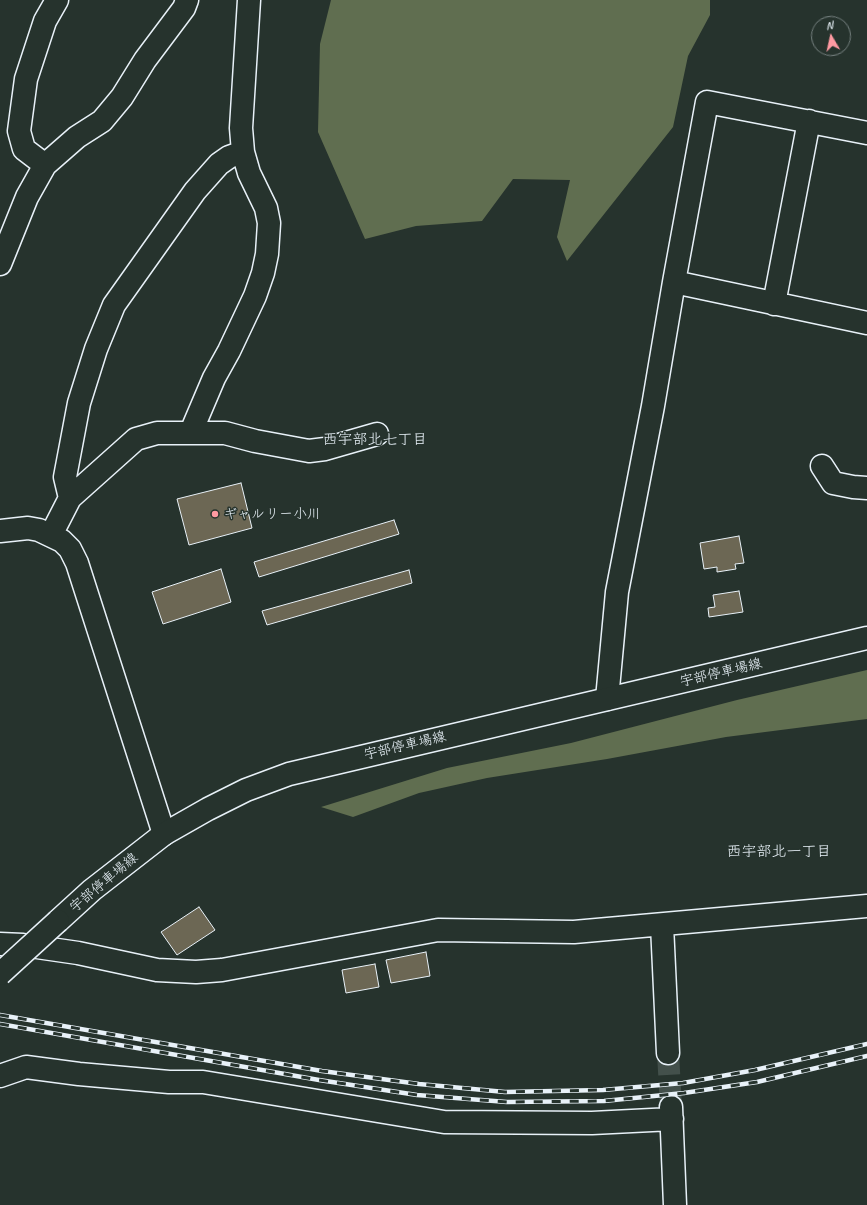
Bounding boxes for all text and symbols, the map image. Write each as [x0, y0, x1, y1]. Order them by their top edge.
north arrow [811, 16, 851, 56]
text: N [825, 18, 834, 33]
district label: 西宇部北七丁目 [323, 431, 427, 449]
place label: ギャルリー小川 [223, 506, 321, 522]
marker: ギャルリー小川 [210, 509, 220, 519]
street label: 宇部停車場線 [678, 655, 764, 691]
street label: 宇部停車場線 [362, 728, 448, 764]
district label: 西宇部北一丁目 [727, 843, 831, 861]
street label: 宇部停車場線 [66, 850, 142, 916]

